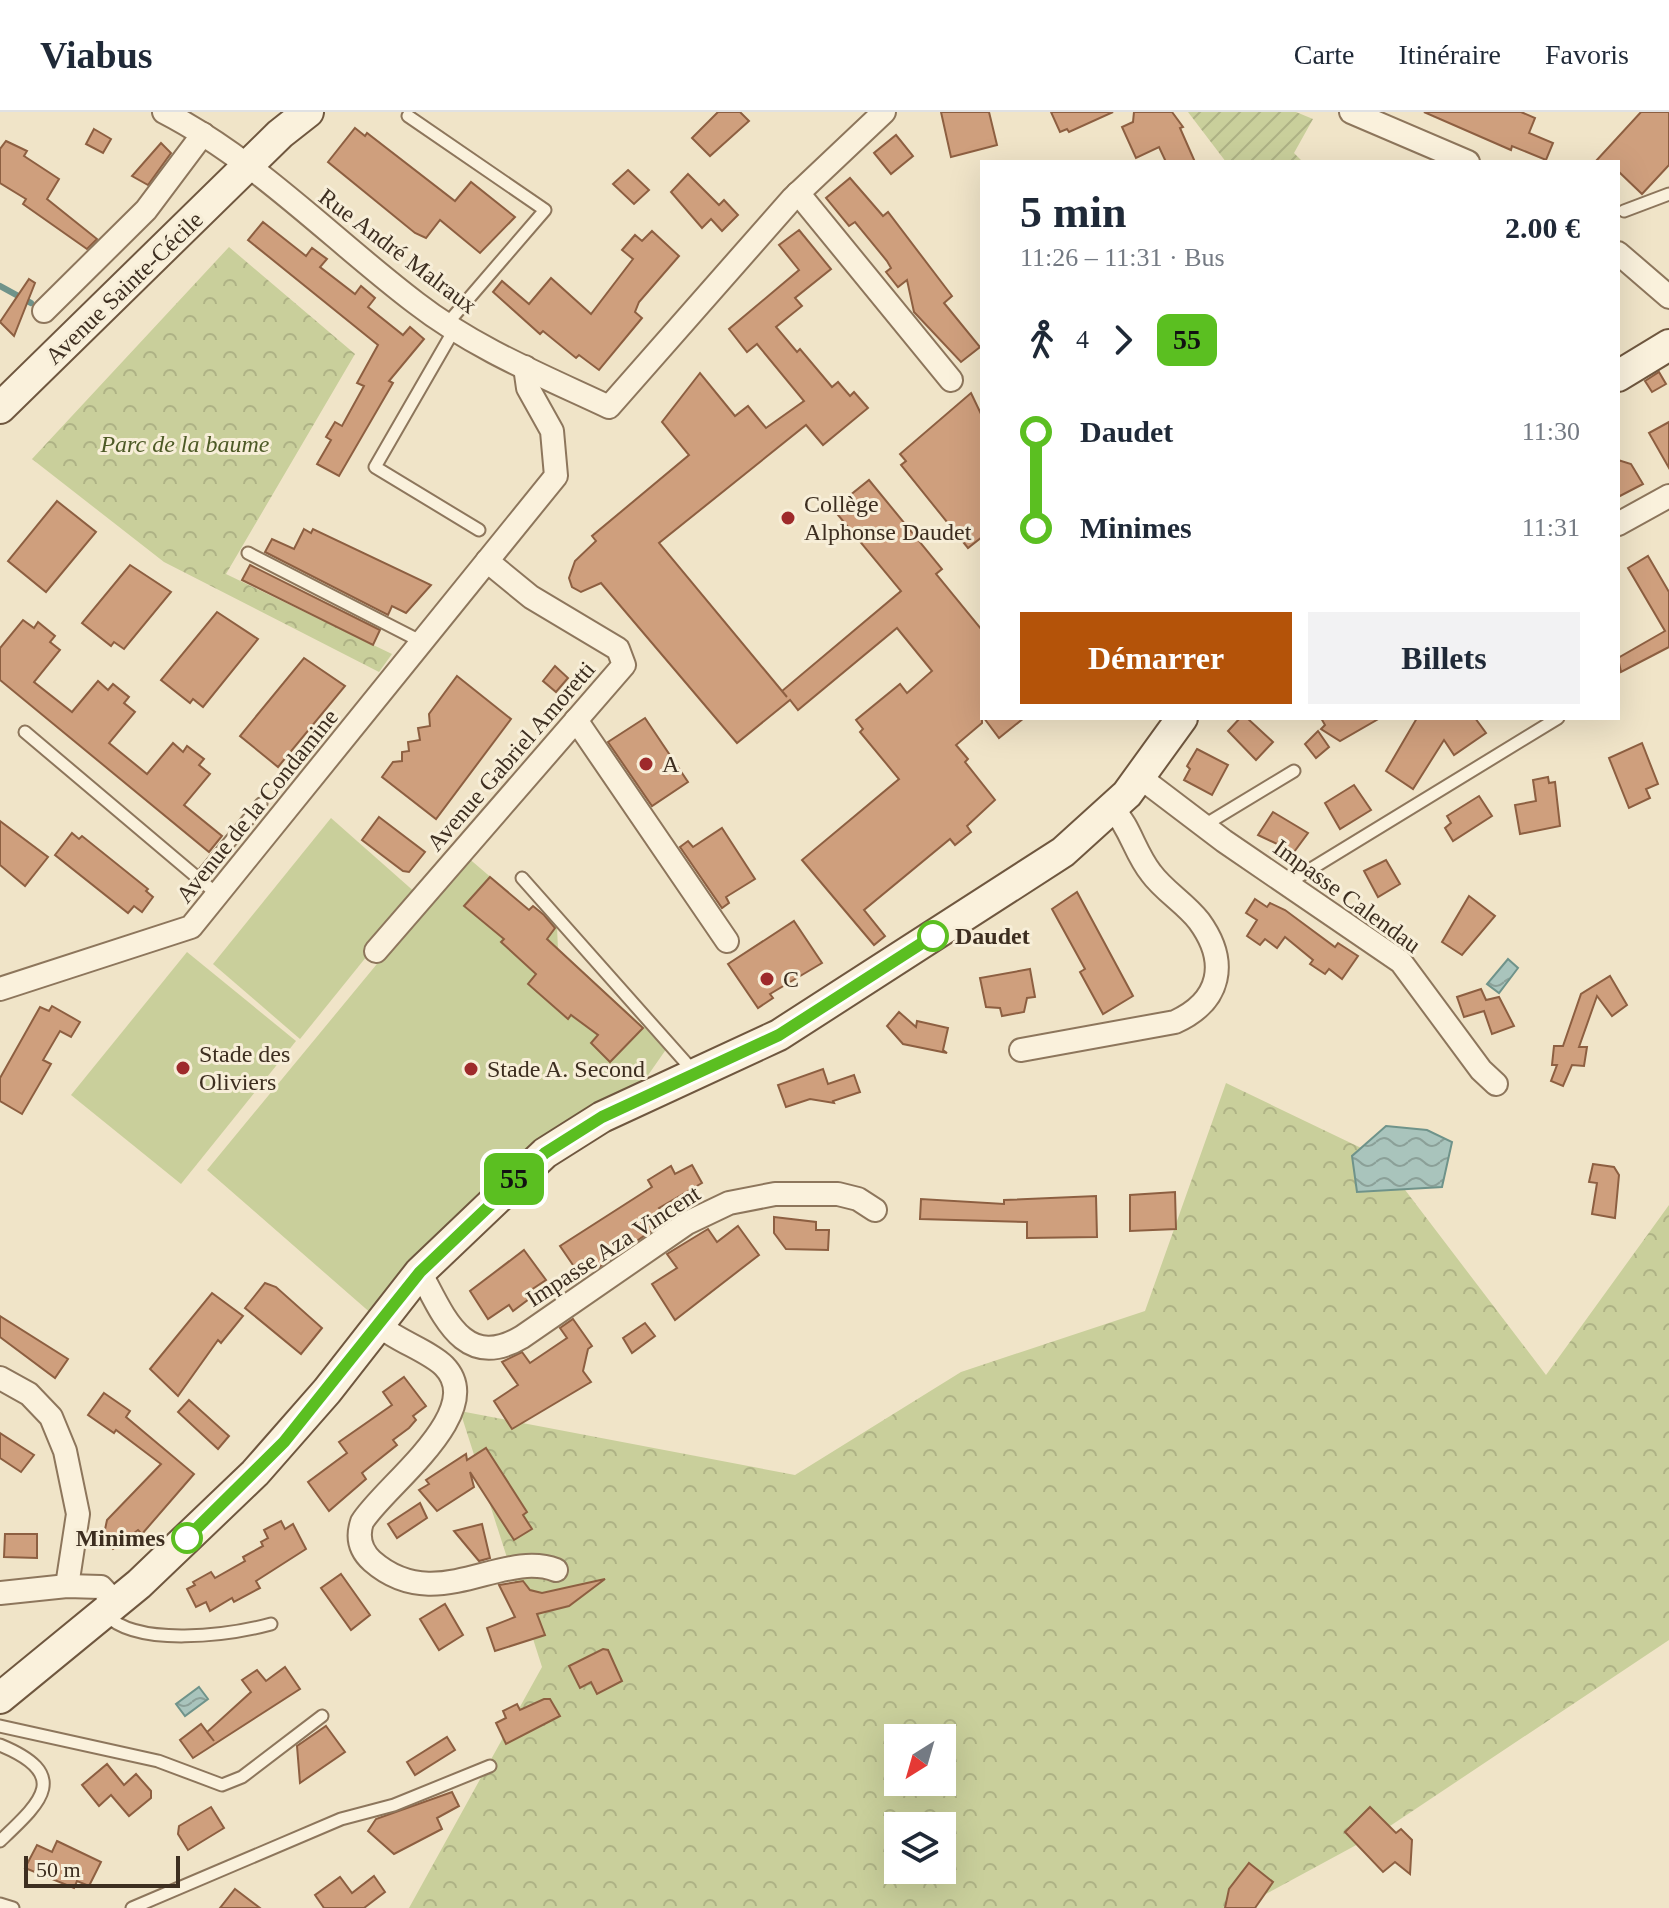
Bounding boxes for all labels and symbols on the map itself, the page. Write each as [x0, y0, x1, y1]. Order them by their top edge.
street label: Rue André Malraux [314, 183, 482, 319]
street label: Avenue Sainte-Cécile [40, 206, 208, 370]
park label: Parc de la baume [99, 431, 270, 457]
place label: Collège Alphonse Daudet [804, 491, 972, 545]
marker: Collège Alphonse Daudet [779, 509, 797, 527]
street label: Avenue Gabriel Amoretti [422, 656, 600, 856]
street label: Avenue de la Condamine [171, 704, 343, 908]
place label: A [662, 751, 680, 777]
marker: A [637, 755, 655, 773]
street label: Impasse Calendau [1268, 834, 1426, 958]
marker: Daudet [918, 921, 948, 951]
place label: Daudet [955, 923, 1030, 949]
place label: C [783, 966, 799, 992]
marker: C [758, 970, 776, 988]
place label: Stade des Oliviers [199, 1041, 290, 1095]
place label: Stade A. Second [487, 1056, 645, 1082]
marker: Stade des Oliviers [174, 1059, 192, 1077]
marker: Stade A. Second [462, 1060, 480, 1078]
line badge: 55 [478, 1153, 550, 1205]
street label: Impasse Aza Vincent [521, 1180, 705, 1312]
marker: Minimes [172, 1523, 202, 1553]
place label: Minimes [76, 1525, 165, 1551]
north arrow [884, 1724, 956, 1796]
scale bar [24, 1852, 180, 1888]

